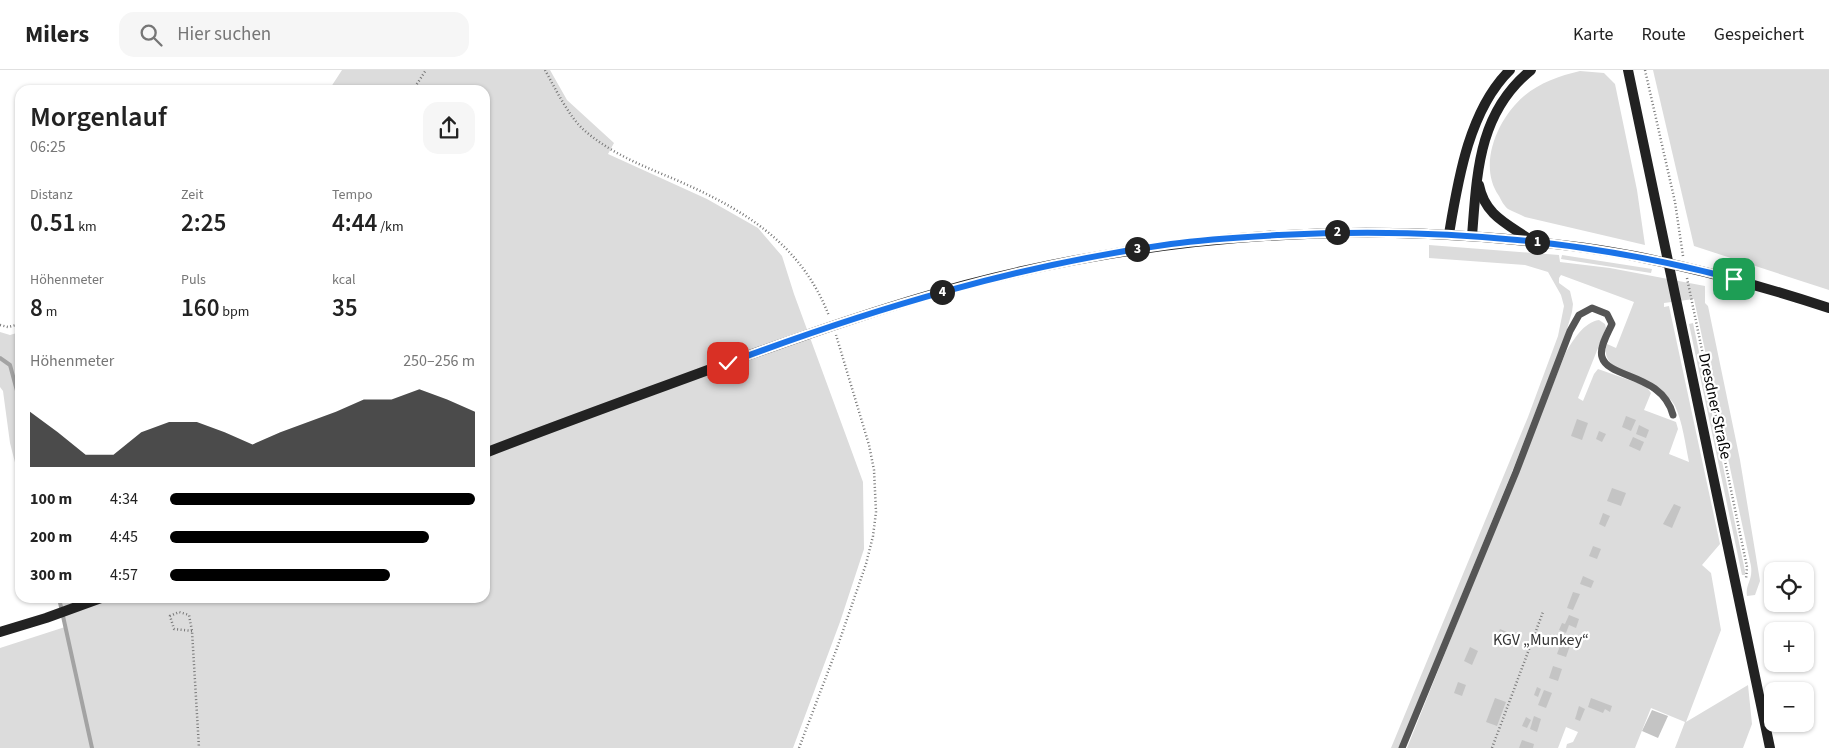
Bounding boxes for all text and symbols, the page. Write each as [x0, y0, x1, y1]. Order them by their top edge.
search box [119, 12, 469, 57]
text: Milers [25, 17, 89, 52]
icon: search [137, 21, 165, 49]
text: Hier suchen [177, 21, 271, 48]
text: Karte [1573, 22, 1613, 47]
text: Route [1641, 22, 1686, 47]
text: Gespeichert [1714, 22, 1804, 47]
text: Morgenlauf [30, 97, 167, 137]
button: share [423, 102, 475, 154]
text: 06:25 [30, 136, 66, 158]
text: Distanz [30, 185, 73, 205]
text: Zeit [181, 185, 203, 205]
text: Tempo [332, 185, 373, 205]
text: 0.51 [30, 205, 75, 241]
text: 2:25 [181, 205, 226, 241]
text: 4:44 [332, 205, 377, 241]
text: km [75, 217, 97, 237]
text: /km [377, 217, 404, 237]
pin: 2 [1324, 220, 1350, 244]
text: 2 [1334, 222, 1341, 242]
pin: 1 [1524, 230, 1550, 254]
text: 1 [1534, 232, 1541, 252]
pin: 3 [1124, 236, 1150, 262]
text: 3 [1134, 239, 1141, 259]
pin [1713, 258, 1755, 300]
icon: arrive [1720, 265, 1748, 293]
text: Höhenmeter [30, 270, 104, 290]
text: Puls [181, 270, 206, 290]
text: kcal [332, 270, 356, 290]
pin: 4 [930, 280, 954, 304]
text: 4 [939, 282, 946, 302]
text: 8 [30, 290, 43, 326]
text: 160 [181, 290, 219, 326]
text: 35 [332, 290, 358, 326]
text: m [43, 302, 57, 322]
text: bpm [219, 302, 249, 322]
pin [707, 342, 749, 384]
icon: check [714, 349, 742, 377]
text: Höhenmeter [30, 350, 114, 372]
text: 250–256 m [403, 350, 475, 372]
street label: Dresdner Straße [1693, 351, 1737, 461]
text: 100 m [30, 488, 72, 510]
text: 4:34 [110, 488, 138, 510]
text: 200 m [30, 526, 72, 548]
text: 4:45 [110, 526, 138, 548]
map controls [1764, 562, 1814, 732]
button: locate [1764, 562, 1814, 612]
text: 300 m [30, 564, 72, 586]
text: 4:57 [110, 564, 138, 586]
button: + [1764, 622, 1814, 672]
park label: KGV „Munkey“ [1493, 629, 1589, 651]
button: − [1764, 682, 1814, 732]

